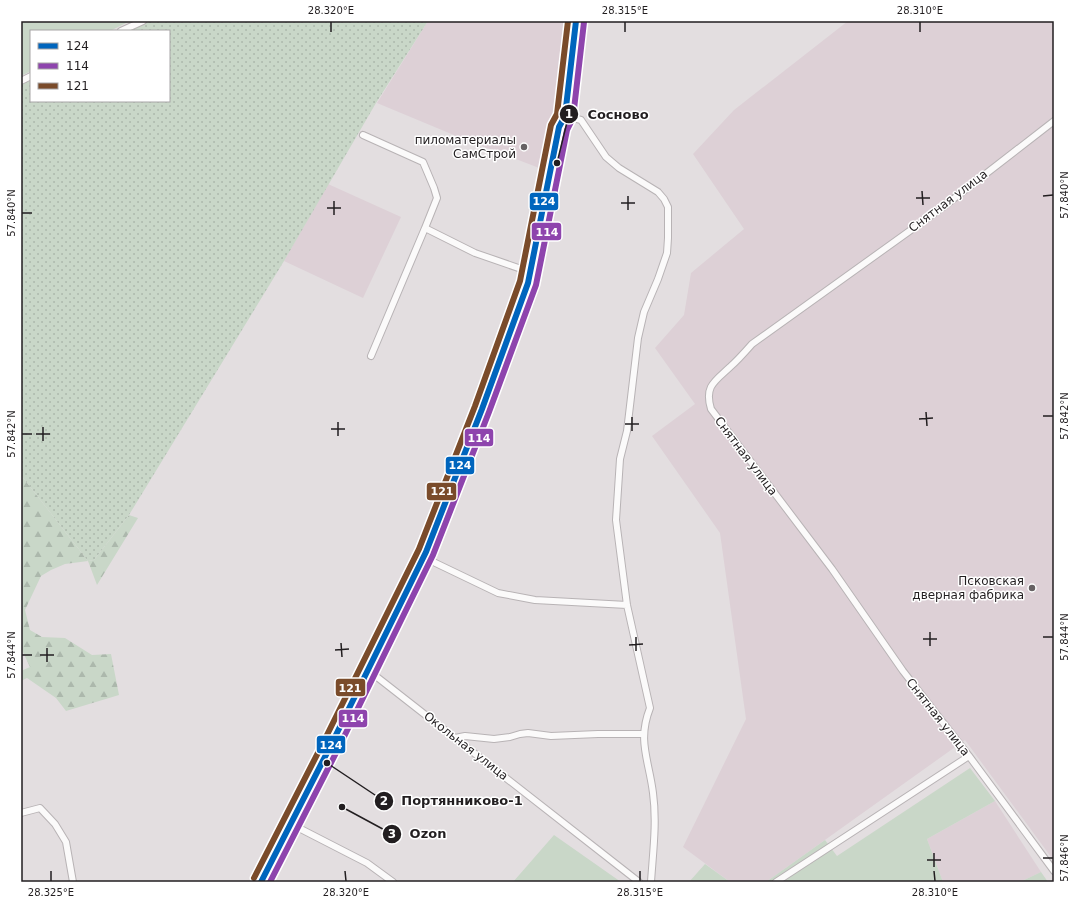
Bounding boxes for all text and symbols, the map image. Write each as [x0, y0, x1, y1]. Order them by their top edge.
text: 28.320°E [308, 5, 354, 16]
text: 28.315°E [602, 5, 648, 16]
text: 28.310°E [897, 5, 943, 16]
legend [30, 30, 170, 102]
text: 124 [66, 39, 89, 53]
text: 114 [66, 59, 89, 73]
text: 121 [66, 79, 89, 93]
callout: Сосново [559, 102, 657, 127]
text: 1 [565, 107, 573, 121]
text: Сосново [587, 107, 649, 122]
place label: пиломатериалы СамСтрой [415, 133, 516, 161]
marker: пиломатериалы СамСтрой [519, 142, 529, 152]
street label: Снятная улица [906, 167, 990, 235]
text: 57.840°N [1059, 171, 1070, 219]
text: 57.840°N [6, 189, 17, 237]
line badge: 124 [529, 192, 559, 211]
text: 124 [533, 195, 556, 208]
line badge: 114 [531, 222, 562, 241]
text: 114 [536, 226, 559, 239]
text: 57.842°N [1059, 392, 1070, 440]
text: 57.842°N [6, 410, 17, 458]
street label: Снятная улица [712, 414, 780, 498]
line badge: 114 [464, 428, 494, 447]
text: 114 [468, 432, 491, 445]
line badge: 124 [445, 456, 475, 475]
text: 124 [449, 459, 472, 472]
line badge: 121 [426, 482, 457, 501]
text: 121 [431, 485, 453, 498]
place label: Псковская дверная фабрика [912, 574, 1024, 602]
marker: Псковская дверная фабрика [1027, 583, 1037, 593]
text: 57.844°N [1059, 613, 1070, 661]
text: 57.844°N [6, 631, 17, 679]
street label: Снятная улица [903, 675, 973, 759]
line badge: 121 [335, 678, 366, 697]
text: 121 [339, 682, 361, 695]
line badge: 114 [338, 709, 368, 728]
street label: Окольная улица [421, 709, 511, 783]
text: 114 [342, 712, 365, 725]
line badge: 124 [316, 735, 346, 754]
text: 124 [320, 739, 343, 752]
callout: Портянниково-1 [374, 788, 531, 813]
text: Портянниково-1 [401, 793, 523, 808]
text: 2 [380, 794, 388, 808]
callout: Ozon [382, 821, 455, 846]
text: Ozon [410, 826, 446, 841]
text: 3 [388, 827, 396, 841]
text: 57.846°N [1059, 834, 1070, 882]
text: 28.325°E [28, 887, 74, 898]
text: 28.320°E [323, 887, 369, 898]
text: 28.315°E [617, 887, 663, 898]
text: 28.310°E [912, 887, 958, 898]

